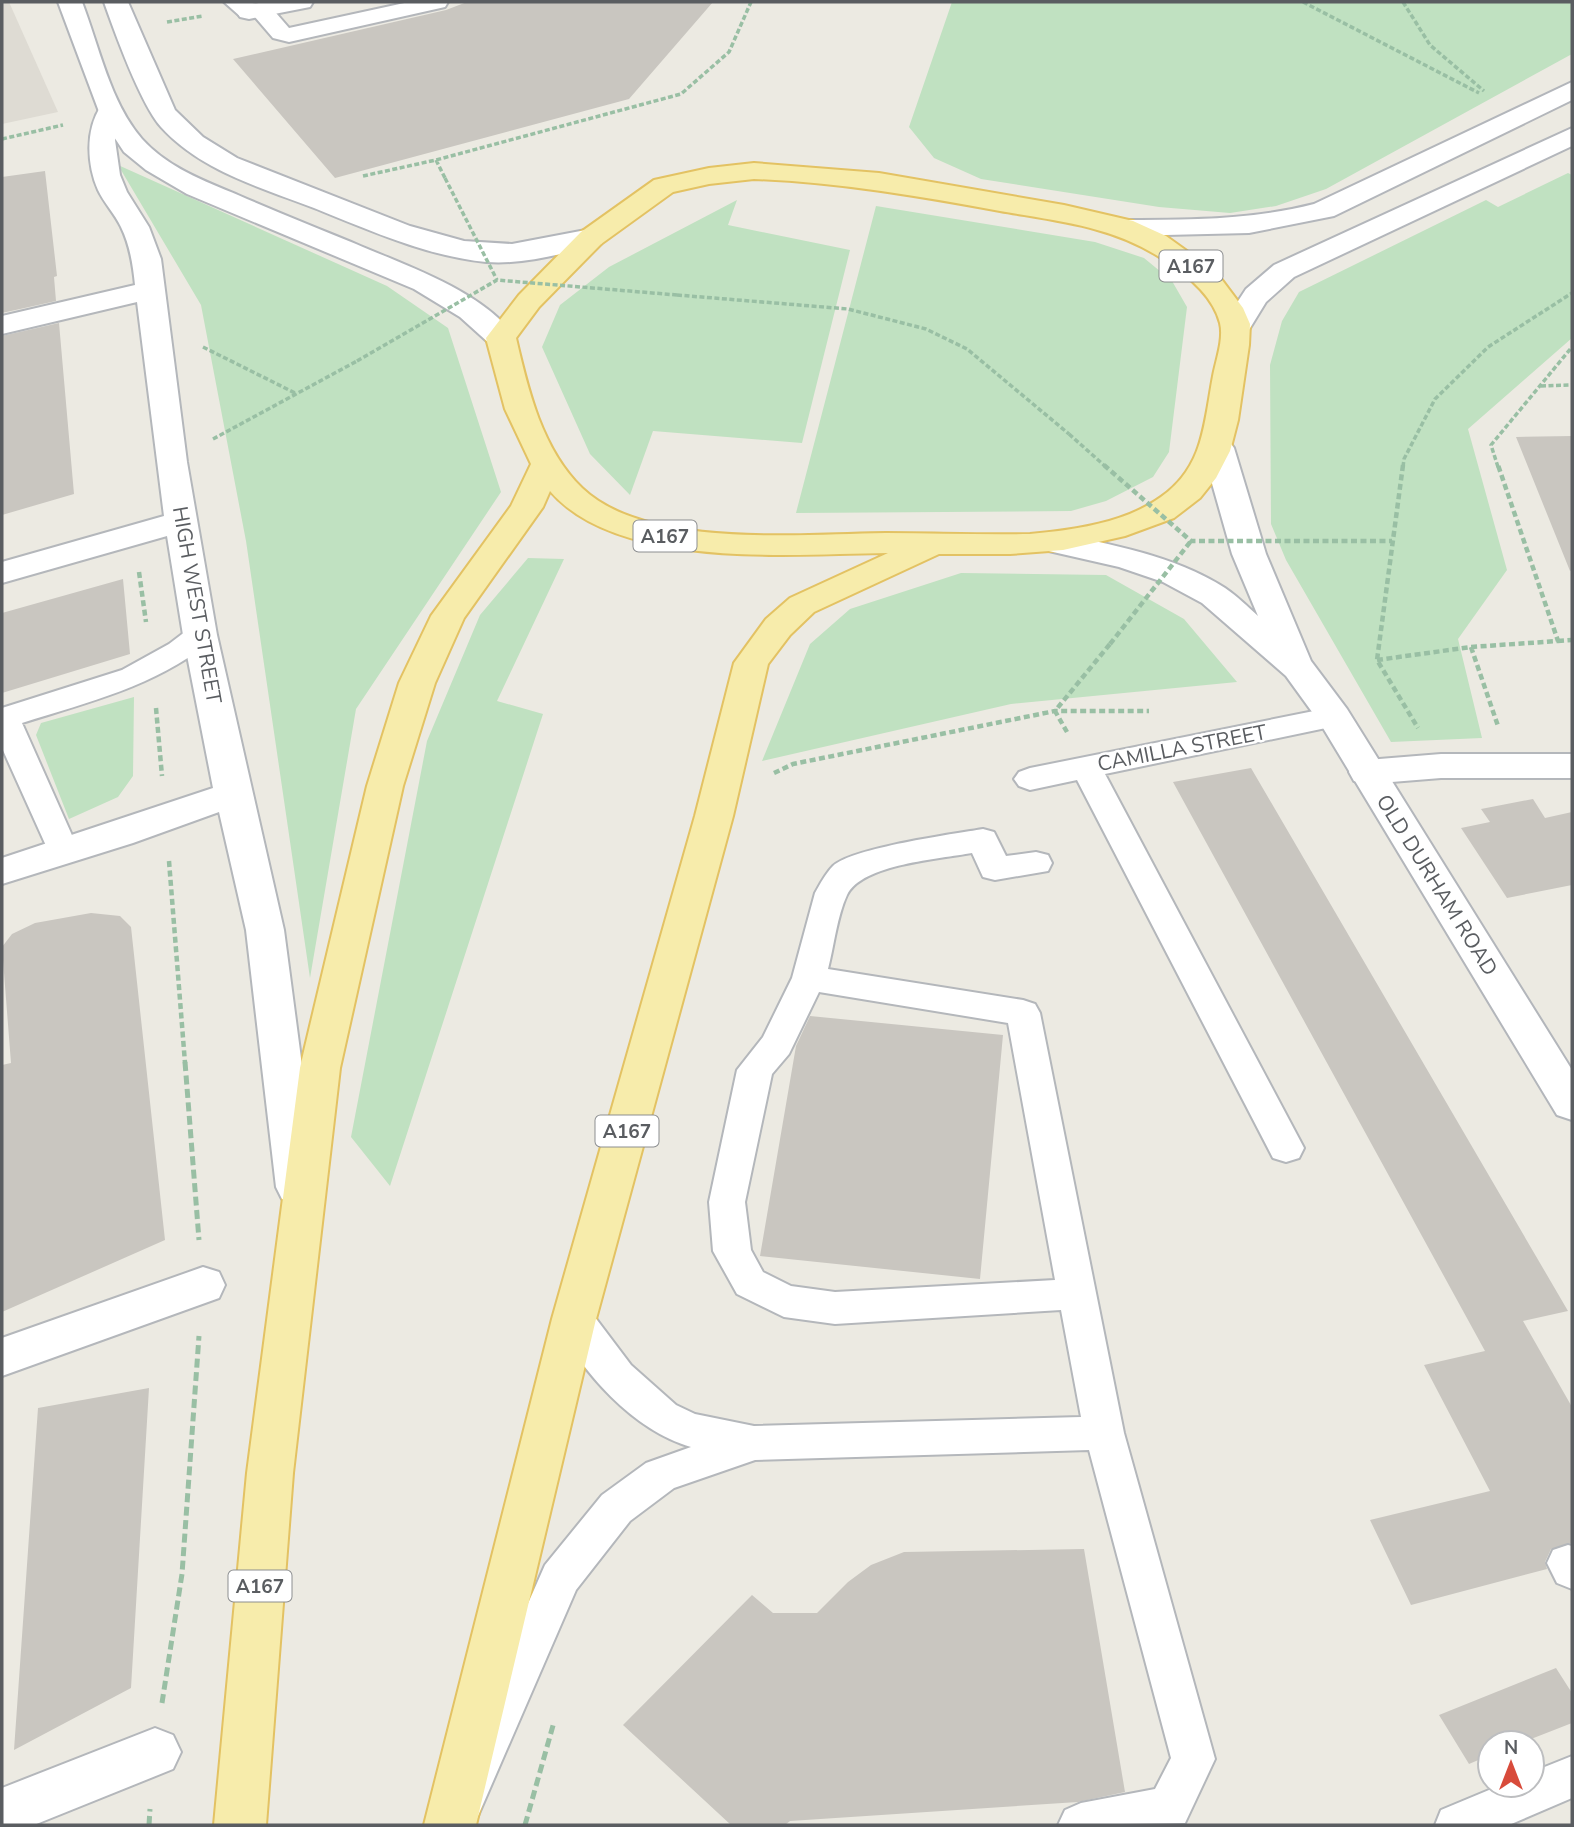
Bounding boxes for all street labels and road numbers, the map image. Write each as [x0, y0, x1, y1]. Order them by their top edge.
road number: A167 [1160, 250, 1222, 282]
street label: HIGH WEST STREET [166, 504, 228, 706]
road number: A167 [634, 520, 696, 552]
street label: CAMILLA STREET [1095, 718, 1269, 778]
street label: OLD DURHAM ROAD [1370, 789, 1504, 981]
road number: A167 [596, 1116, 658, 1147]
road number: A167 [229, 1570, 292, 1602]

